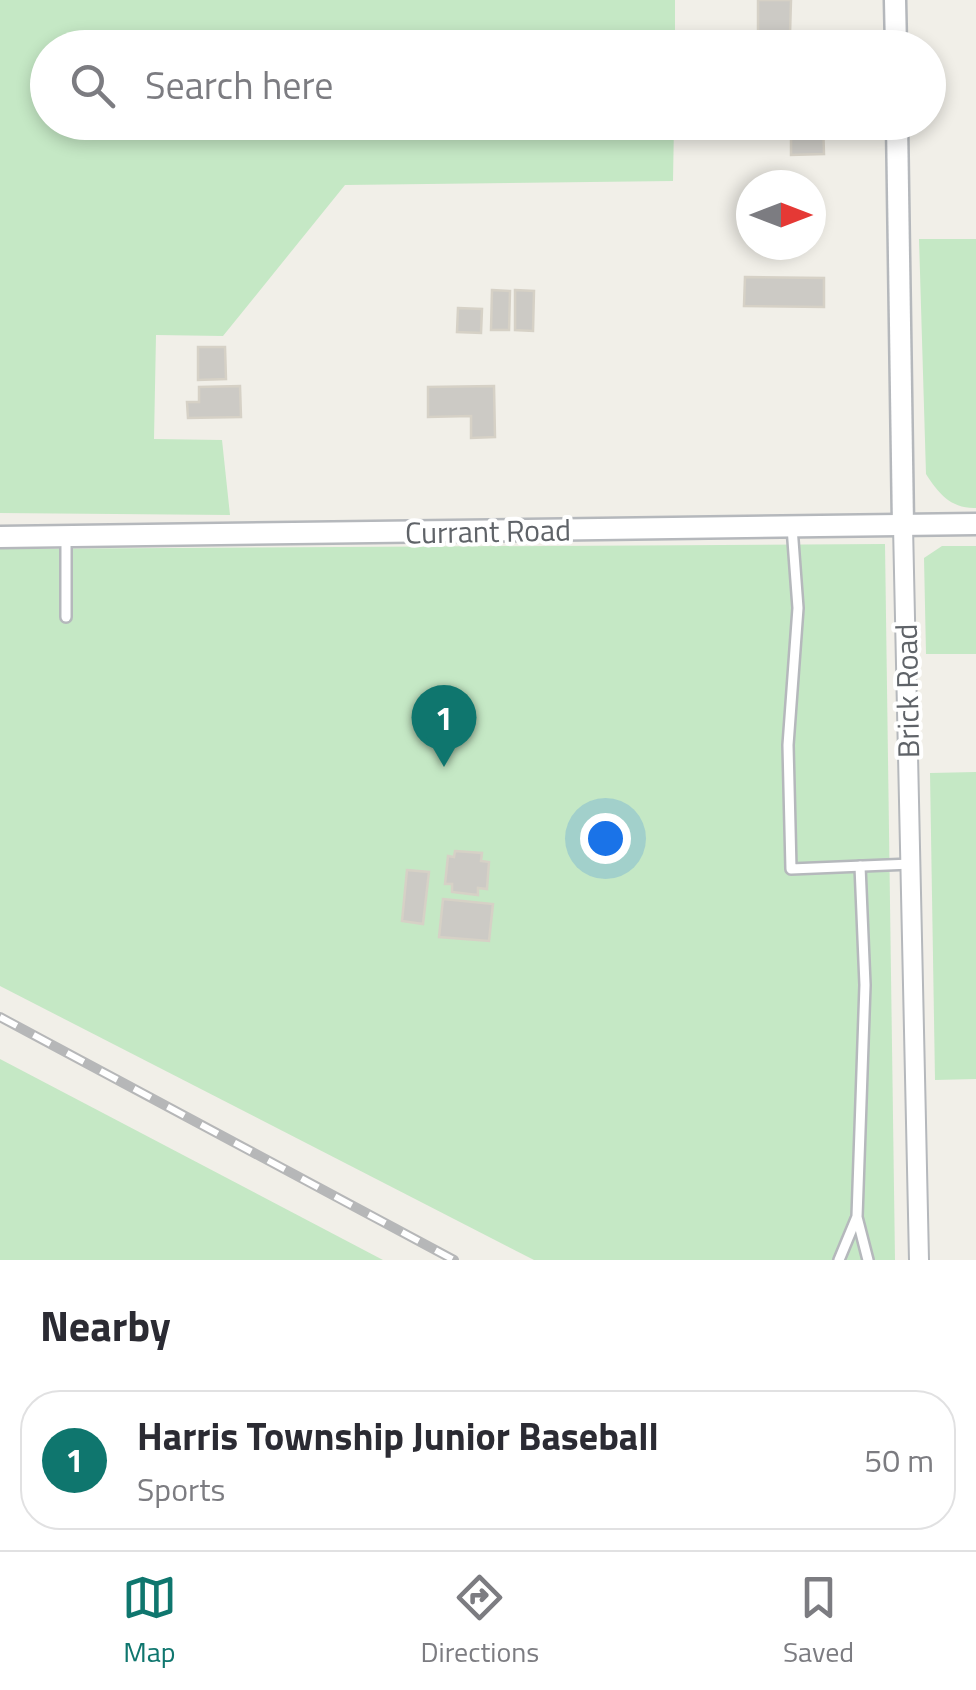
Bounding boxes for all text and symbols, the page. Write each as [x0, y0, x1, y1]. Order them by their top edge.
search box [30, 30, 946, 140]
text: Search here [145, 56, 333, 114]
icon: search [65, 58, 120, 113]
north arrow [736, 170, 826, 260]
street label: Currant Road [405, 507, 571, 555]
street label: Brick Road [883, 623, 931, 759]
pin: 1 [412, 684, 476, 767]
your location [580, 813, 631, 864]
text: Nearby [40, 1293, 171, 1357]
text: Harris Township Junior Baseball [137, 1407, 659, 1465]
text: 1 [66, 1436, 83, 1484]
text: 50 m [864, 1436, 934, 1484]
text: Sports [137, 1465, 225, 1513]
tab: Map [122, 1570, 177, 1673]
tab: Directions [421, 1570, 539, 1673]
tab: Saved [783, 1570, 854, 1673]

